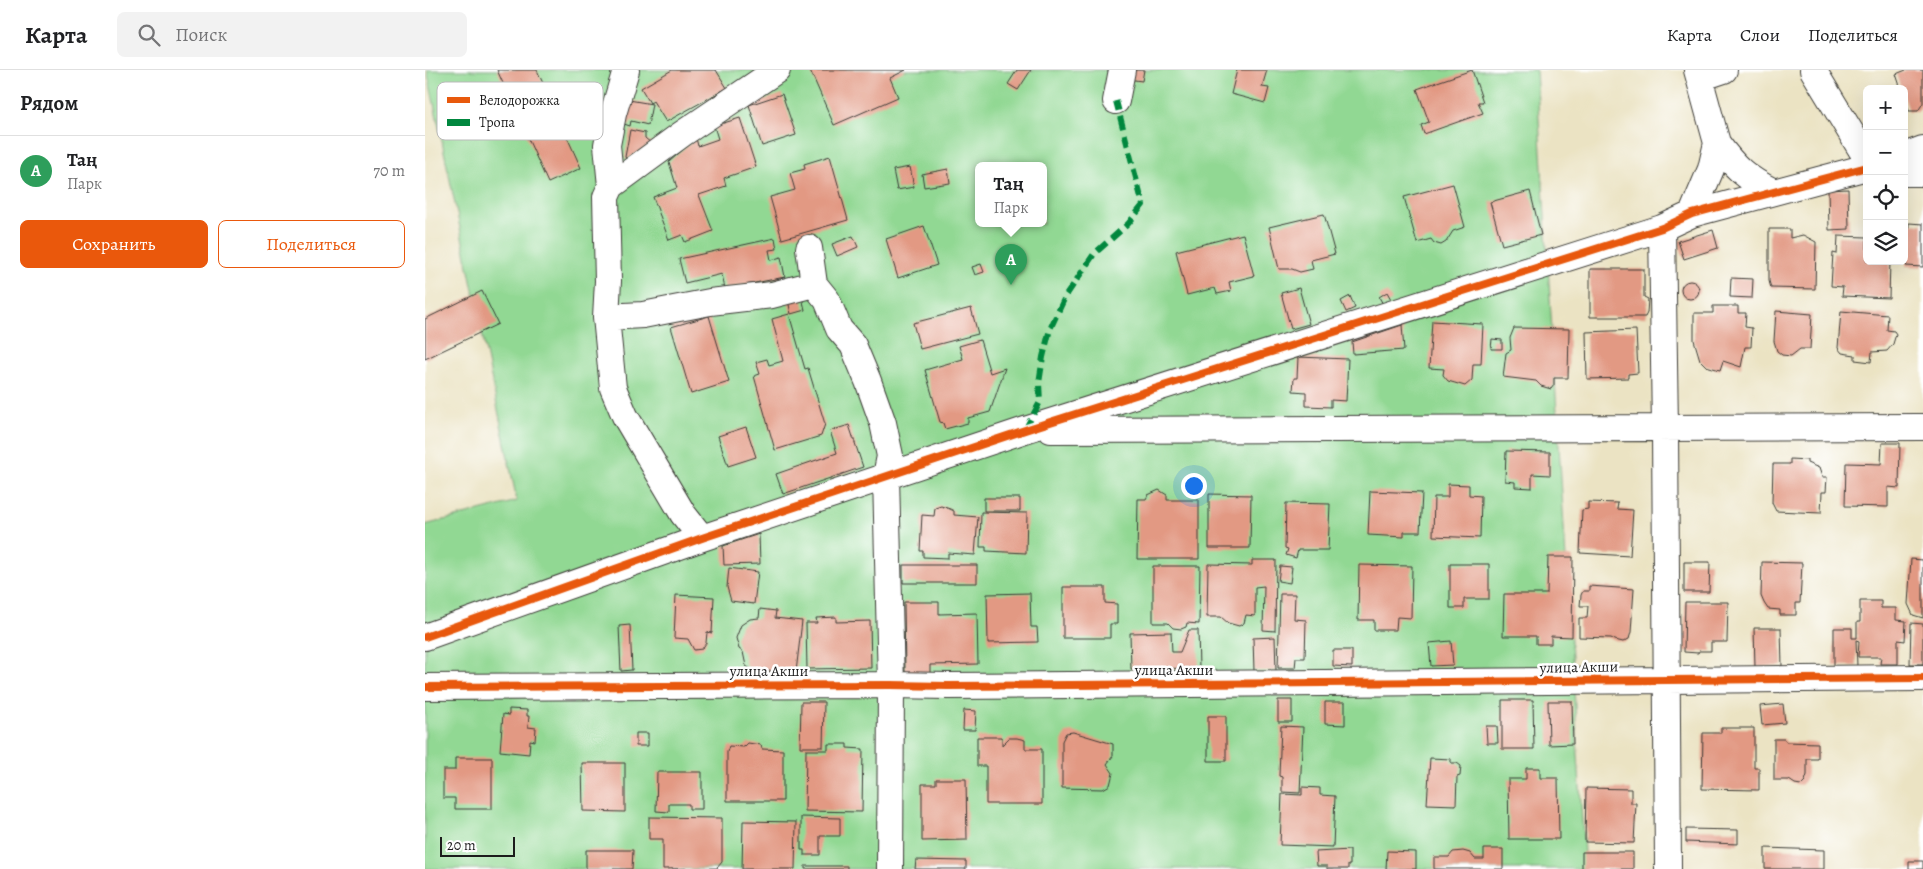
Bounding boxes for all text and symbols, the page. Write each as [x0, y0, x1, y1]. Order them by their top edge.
search box [117, 12, 467, 57]
text: Карта [25, 19, 87, 51]
icon: search [135, 21, 163, 49]
text: Поиск [175, 22, 227, 48]
text: Карта [1667, 23, 1712, 47]
text: Слои [1740, 23, 1780, 47]
text: Поделиться [1808, 23, 1898, 47]
legend [437, 82, 603, 140]
map controls [1863, 85, 1908, 265]
button: + [1863, 85, 1908, 130]
text: Рядом [20, 89, 78, 117]
text: Велодорожка [479, 91, 560, 110]
text: Тропа [479, 113, 516, 132]
button: − [1863, 130, 1908, 175]
text: Таң [67, 147, 97, 173]
text: A [31, 160, 41, 182]
text: 70 m [373, 160, 405, 182]
popup [975, 162, 1047, 227]
text: Таң [993, 171, 1024, 197]
text: Парк [67, 173, 102, 195]
button: locate [1863, 175, 1908, 220]
text: Парк [993, 197, 1029, 219]
button: Сохранить [20, 220, 208, 268]
button: Поделиться [218, 220, 405, 268]
button: layers [1863, 220, 1908, 265]
pin: A [995, 244, 1027, 285]
your location [1181, 473, 1207, 499]
street label: улица Акши [1539, 656, 1619, 678]
street label: улица Акши [1134, 660, 1213, 680]
street label: улица Акши [729, 661, 808, 681]
scale bar [440, 834, 515, 857]
text: 20 m [447, 836, 476, 855]

